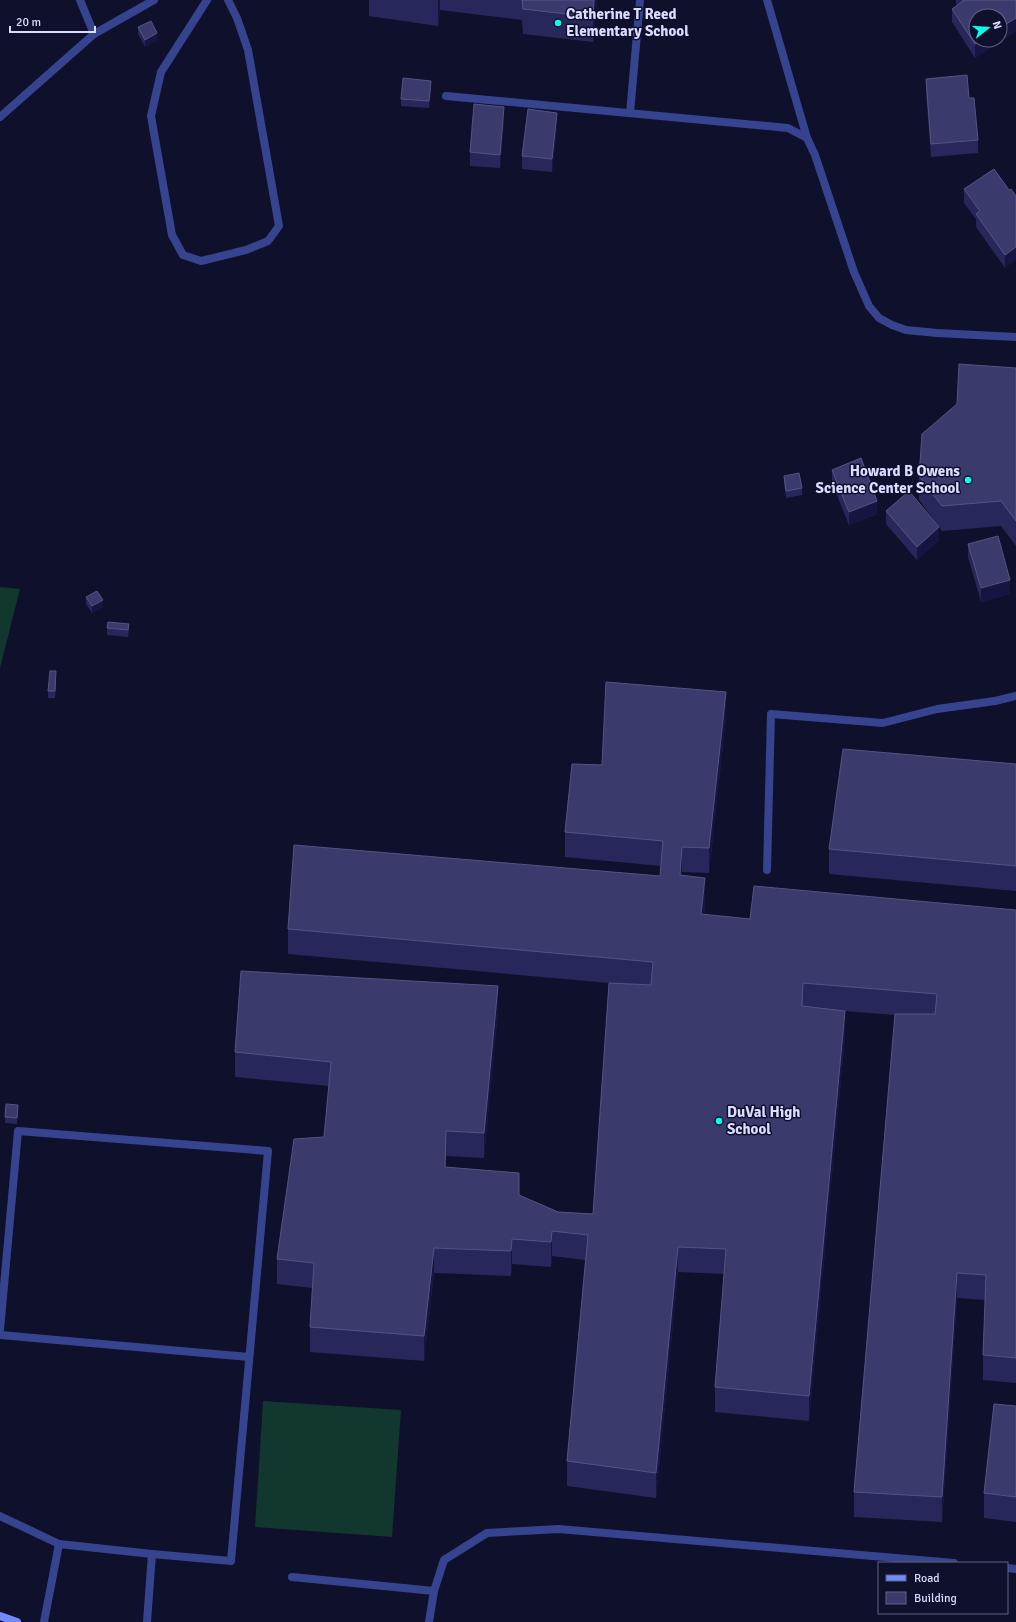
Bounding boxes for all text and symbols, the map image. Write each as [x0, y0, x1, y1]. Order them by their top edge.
place label: Catherine T Reed Elementary School [566, 5, 689, 40]
scale bar [10, 8, 95, 34]
north arrow [968, 8, 1008, 48]
text: 20 m [16, 15, 41, 30]
marker: Catherine T Reed Elementary School [553, 18, 563, 28]
text: N [990, 20, 1004, 31]
place label: Howard B Owens Science Center School [816, 462, 960, 497]
marker: Howard B Owens Science Center School [963, 475, 973, 485]
place label: DuVal High School [727, 1103, 800, 1138]
marker: DuVal High School [714, 1116, 724, 1126]
legend [878, 1562, 1008, 1614]
text: Road [914, 1571, 940, 1586]
text: Building [914, 1591, 957, 1606]

